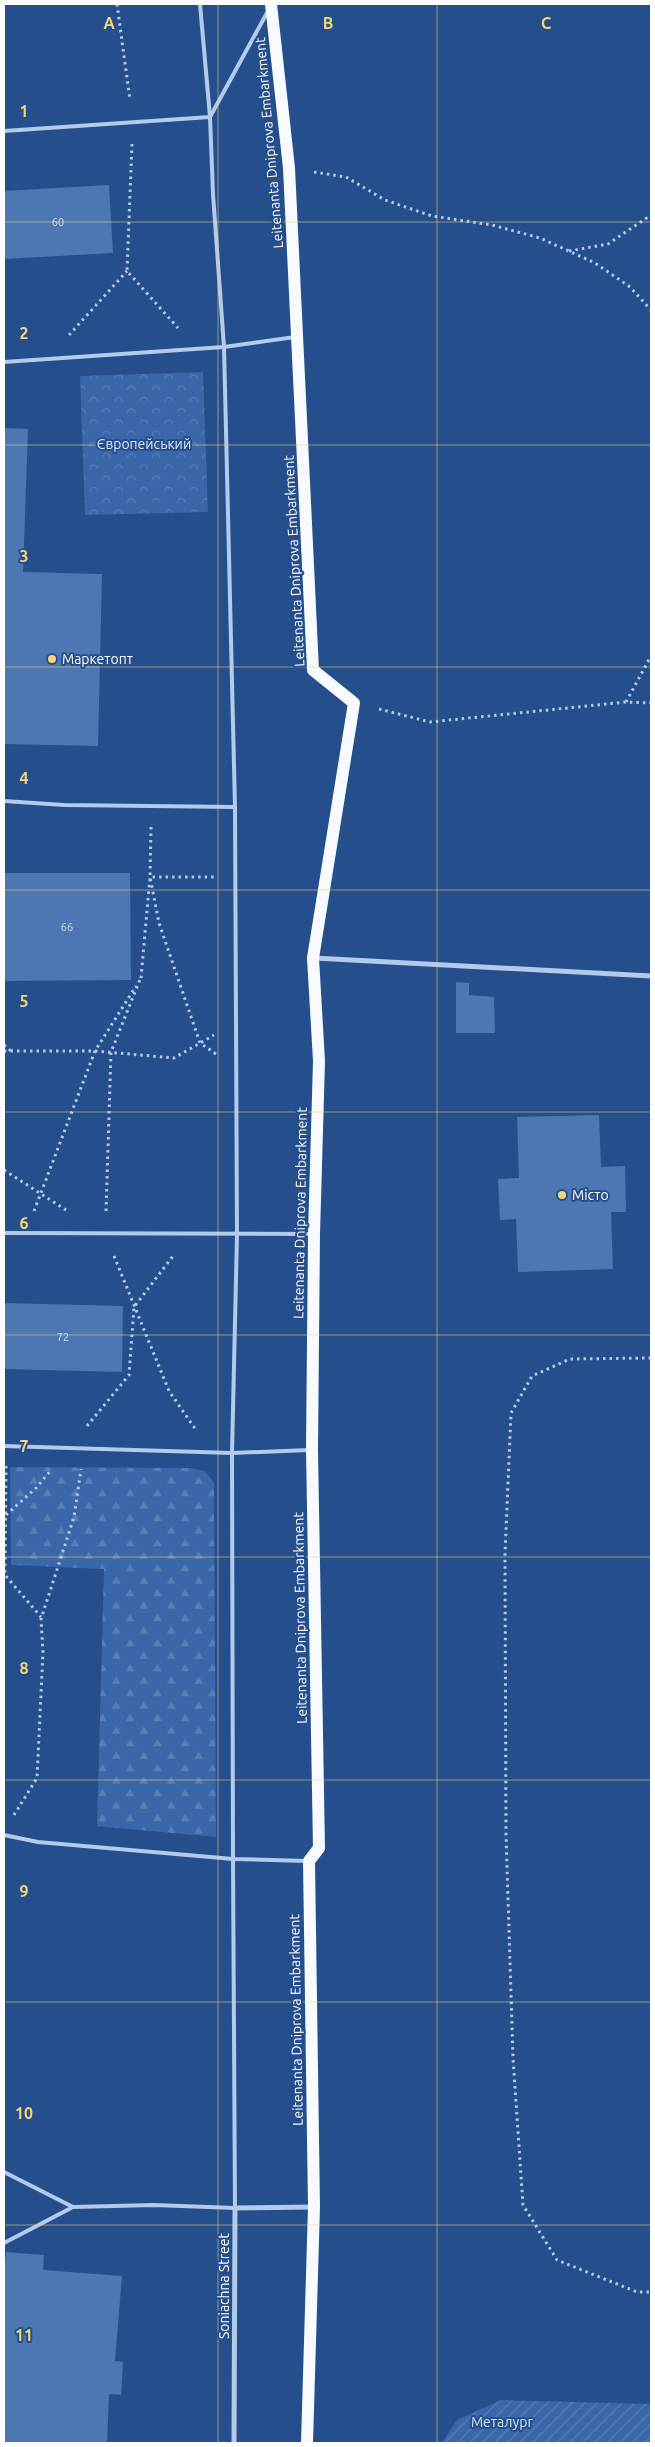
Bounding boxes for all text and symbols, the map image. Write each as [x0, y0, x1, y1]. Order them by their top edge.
text: A [103, 14, 115, 32]
text: B [323, 14, 333, 32]
text: C [541, 14, 551, 32]
street label: Leitenanta Dniprova Embarkment [252, 36, 286, 249]
text: 1 [19, 102, 29, 120]
house number: 60 [52, 216, 64, 228]
text: 2 [19, 324, 29, 342]
park label: Європейський [97, 436, 191, 452]
street label: Leitenanta Dniprova Embarkment [280, 454, 308, 667]
text: 3 [19, 547, 29, 565]
place label: Маркетопт [62, 651, 133, 667]
marker: Маркетопт [46, 653, 58, 665]
text: 4 [19, 769, 29, 787]
house number: 66 [61, 921, 73, 933]
text: 5 [19, 992, 29, 1010]
street label: Leitenanta Dniprova Embarkment [290, 1107, 310, 1319]
place label: Місто [572, 1187, 609, 1203]
marker: Місто [556, 1189, 568, 1201]
text: 6 [19, 1214, 29, 1232]
house number: 72 [57, 1331, 69, 1343]
text: 7 [19, 1437, 29, 1455]
street label: Leitenanta Dniprova Embarkment [290, 1512, 310, 1724]
text: 8 [19, 1659, 29, 1677]
text: 9 [19, 1882, 29, 1900]
street label: Leitenanta Dniprova Embarkment [286, 1914, 306, 2126]
text: 10 [15, 2104, 33, 2122]
street label: Soniachna Street [216, 2232, 232, 2339]
text: 11 [15, 2326, 33, 2344]
park label: Металург [471, 2414, 533, 2430]

